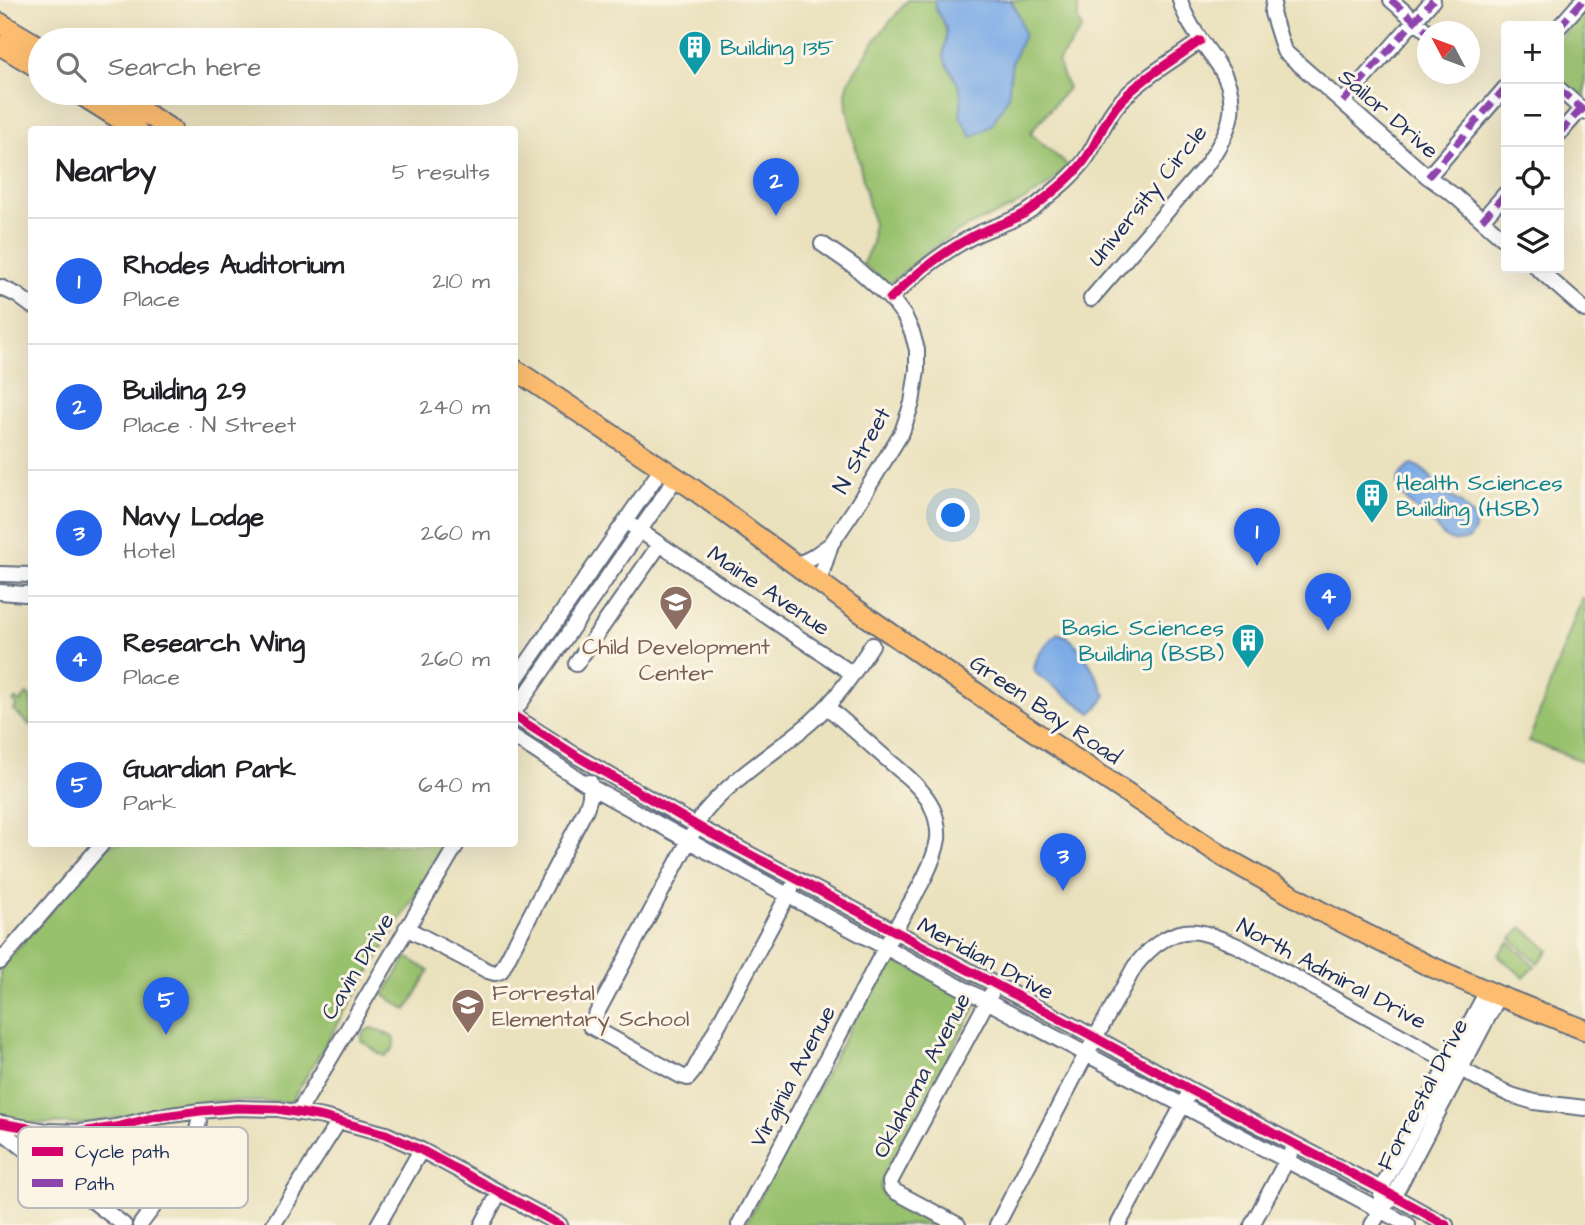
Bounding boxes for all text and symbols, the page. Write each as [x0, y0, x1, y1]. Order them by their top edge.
north arrow [1417, 21, 1480, 84]
map controls [1501, 21, 1564, 273]
button: + [1501, 21, 1564, 84]
search box [28, 28, 518, 105]
building icon: Building 135 [676, 28, 714, 77]
place label: Building 135 [720, 32, 834, 65]
icon: search [52, 48, 90, 86]
text: Search here [108, 49, 261, 85]
street label: Sailor Drive [1331, 61, 1446, 166]
button: − [1501, 84, 1564, 147]
street label: University Circle [1081, 118, 1216, 274]
button: locate [1501, 147, 1564, 210]
text: Nearby [56, 151, 156, 193]
text: 5 results [392, 156, 490, 188]
pin: 2 [753, 158, 799, 216]
button: layers [1501, 210, 1564, 273]
text: Rhodes Auditorium [123, 247, 344, 283]
text: 1 [78, 265, 80, 297]
text: 210 m [432, 265, 490, 297]
text: Place [123, 283, 180, 315]
text: Building 29 [123, 373, 246, 409]
text: 2 [72, 391, 86, 423]
text: 240 m [420, 391, 490, 423]
street label: N Street [825, 401, 899, 500]
text: Place · N Street [123, 409, 296, 441]
place label: Health Sciences Building (HSB) [1396, 467, 1563, 526]
building icon: Health Sciences Building (HSB) [1353, 476, 1391, 525]
your location [936, 498, 970, 532]
text: Navy Lodge [123, 499, 264, 535]
pin: 1 [1234, 508, 1280, 566]
text: 3 [73, 517, 85, 549]
text: 260 m [421, 517, 490, 549]
text: Hotel [123, 535, 175, 567]
street label: Maine Avenue [701, 538, 836, 644]
pin: 4 [1305, 573, 1351, 631]
school or university icon: Child Development Center [657, 583, 695, 632]
place label: Basic Sciences Building (BSB) [1062, 612, 1224, 671]
building icon: Basic Sciences Building (BSB) [1229, 621, 1267, 670]
text: Research Wing [123, 625, 305, 661]
place label: Child Development Center [582, 631, 771, 689]
text: 4 [71, 643, 87, 675]
text: 260 m [421, 643, 490, 675]
street label: Green Bay Road [963, 647, 1128, 774]
text: Place [123, 661, 180, 693]
text: Guardian Park [123, 751, 296, 787]
text: 5 [71, 769, 87, 801]
text: 640 m [418, 769, 490, 801]
text: Park [123, 787, 176, 819]
pin: 3 [1040, 833, 1086, 891]
street label: Cavin Drive [313, 907, 402, 1026]
street label: Meridian Drive [911, 909, 1060, 1008]
street label: North Admiral Drive [1231, 910, 1432, 1037]
pin: 5 [143, 977, 189, 1035]
place label: Forrestal Elementary School [492, 977, 689, 1036]
school or university icon: Forrestal Elementary School [449, 986, 487, 1035]
street label: Oklahoma Avenue [865, 987, 979, 1164]
street label: Virginia Avenue [742, 1000, 845, 1154]
street label: Forrestal Drive [1369, 1013, 1476, 1176]
legend [18, 1127, 248, 1208]
text: Cycle path [75, 1139, 170, 1167]
text: Path [75, 1171, 114, 1198]

